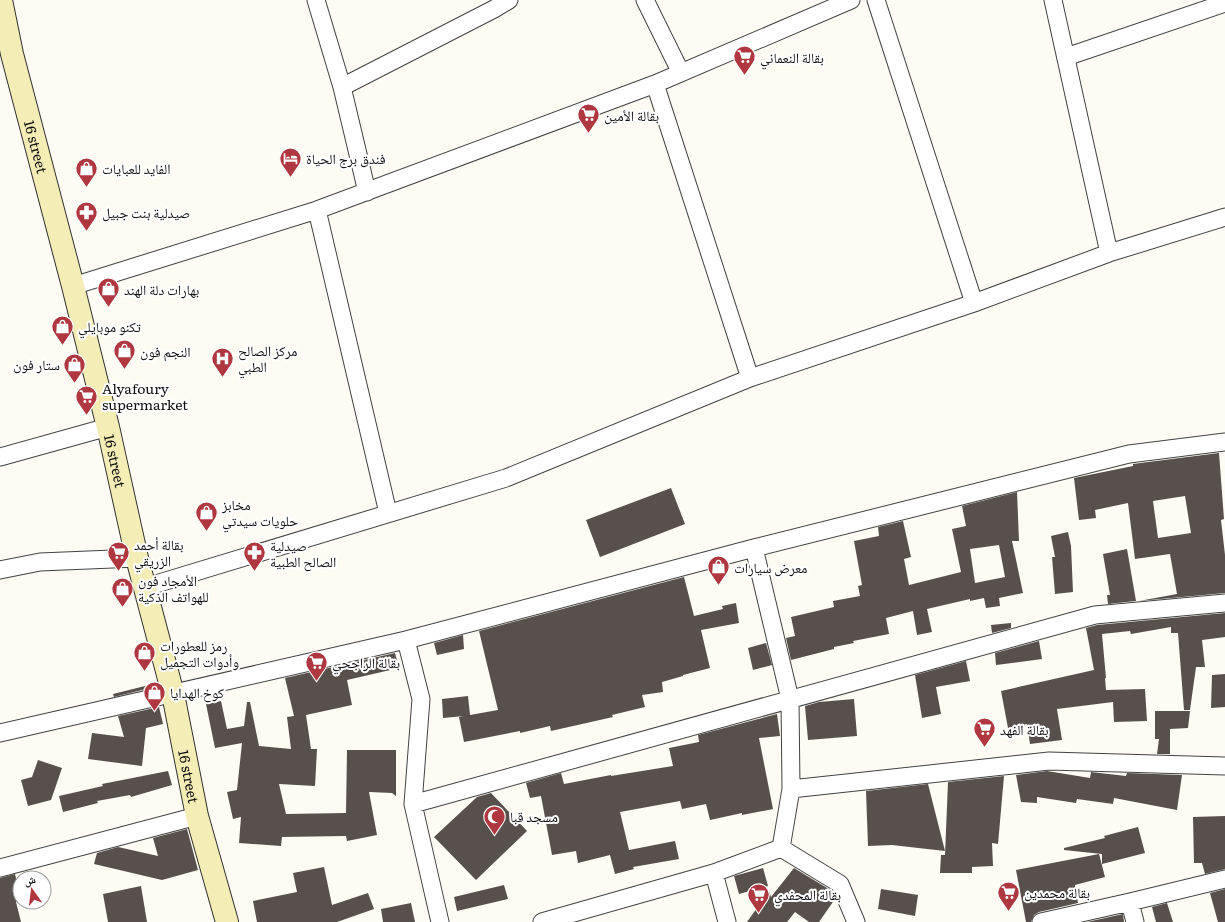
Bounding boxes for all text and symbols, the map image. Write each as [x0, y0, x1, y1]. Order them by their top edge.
supermarket icon: بقالة النعماني [731, 44, 757, 77]
place label: بقالة النعماني [760, 47, 824, 70]
supermarket icon: بقالة الأمين [575, 102, 601, 135]
place label: بقالة الأمين [604, 105, 659, 125]
street label: 16 street [20, 118, 53, 176]
hotel icon: فندق برج الحياة [278, 145, 304, 178]
place label: فندق برج الحياة [306, 148, 386, 169]
shop icon: الفايد للعبايات [73, 155, 99, 188]
place label: الفايد للعبايات [102, 158, 170, 178]
pharmacy icon: صيدلية بنت جبيل [73, 199, 99, 232]
place label: صيدلية بنت جبيل [102, 202, 190, 222]
shop icon: بهارات دلة الهند [95, 276, 121, 309]
place label: بهارات دلة الهند [124, 279, 199, 299]
shop icon: تكنو موبايلي [50, 313, 76, 346]
place label: تكنو موبايلي [78, 316, 141, 339]
shop icon: النجم فون [112, 338, 138, 371]
place label: مركز الصالح الطبي [238, 340, 297, 379]
place label: النجم فون [140, 341, 191, 362]
hospital icon: مركز الصالح الطبي [210, 345, 236, 378]
shop icon: ستار فون [62, 351, 88, 384]
place label: ستار فون [13, 354, 60, 374]
place label: Alyafoury supermarket [102, 378, 188, 414]
supermarket icon: Alyafoury supermarket [74, 383, 100, 416]
street label: 16 street [100, 432, 131, 490]
place label: مخابز حلويات سيدتي [221, 494, 298, 533]
shop icon: مخابز حلويات سيدتي [193, 499, 219, 532]
place label: بقالة أحمد الزريقي [134, 534, 184, 573]
place label: صيدلية الصالح الطبية [270, 535, 336, 572]
supermarket icon: بقالة أحمد الزريقي [106, 539, 132, 572]
pharmacy icon: صيدلية الصالح الطبية [241, 540, 267, 573]
shop icon: معرض سيارات [706, 554, 732, 587]
place label: معرض سيارات [734, 557, 807, 577]
place label: الأمجاد فون للهواتف الذكية [138, 570, 209, 606]
shop icon: الأمجاد فون للهواتف الذكية [109, 575, 135, 608]
place label: رمز للعطورات وأدوات التجميل [160, 635, 239, 671]
shop icon: رمز للعطورات وأدوات التجميل [131, 640, 157, 673]
supermarket icon: بقالة الراجحي [304, 649, 330, 682]
place label: بقالة الراجحي [332, 652, 400, 675]
shop icon: كوخ الهدايا [141, 679, 167, 712]
place label: كوخ الهدايا [170, 682, 224, 703]
supermarket icon: بقالة الفهد [971, 716, 997, 749]
place label: بقالة الفهد [1000, 719, 1049, 739]
street label: 16 street [174, 748, 204, 805]
mosque icon: مسجد قبا [482, 803, 508, 836]
place label: مسجد قبا [510, 806, 558, 826]
north arrow [12, 870, 52, 910]
text: ش [22, 870, 37, 889]
supermarket icon: بقالة محمدين [996, 879, 1022, 912]
supermarket icon: بقالة المحفدي [746, 881, 772, 914]
place label: بقالة محمدين [1024, 882, 1090, 902]
place label: بقالة المحفدي [774, 884, 841, 907]

